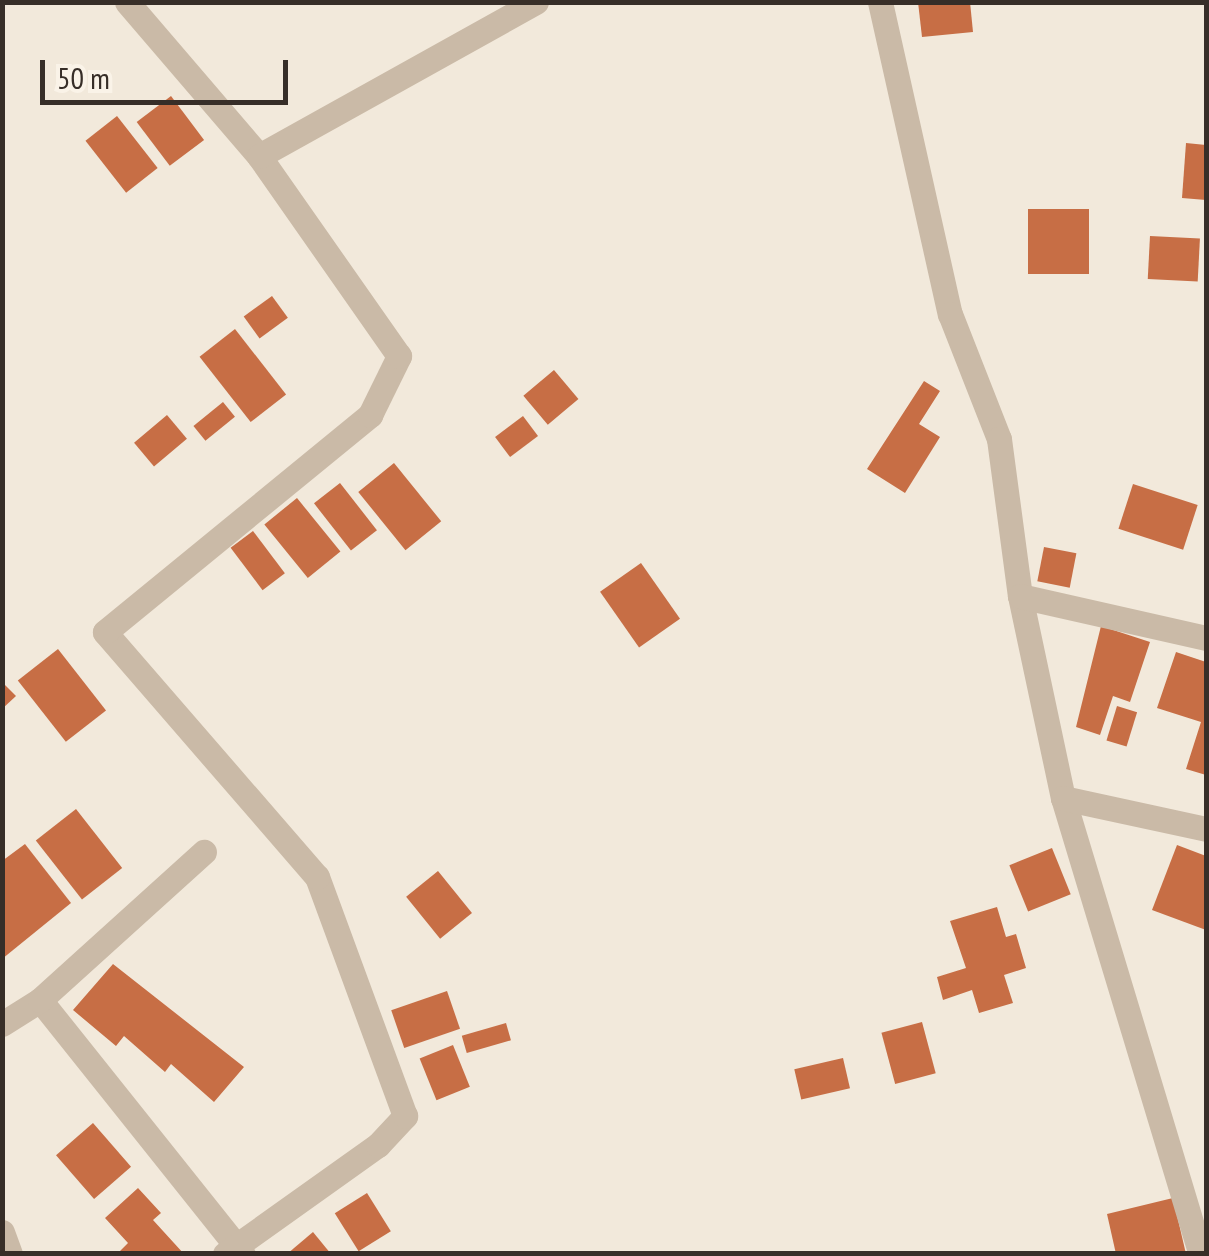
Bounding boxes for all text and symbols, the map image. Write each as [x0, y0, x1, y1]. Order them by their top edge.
scale bar [45, 40, 292, 102]
text: 50 m [57, 58, 110, 97]

